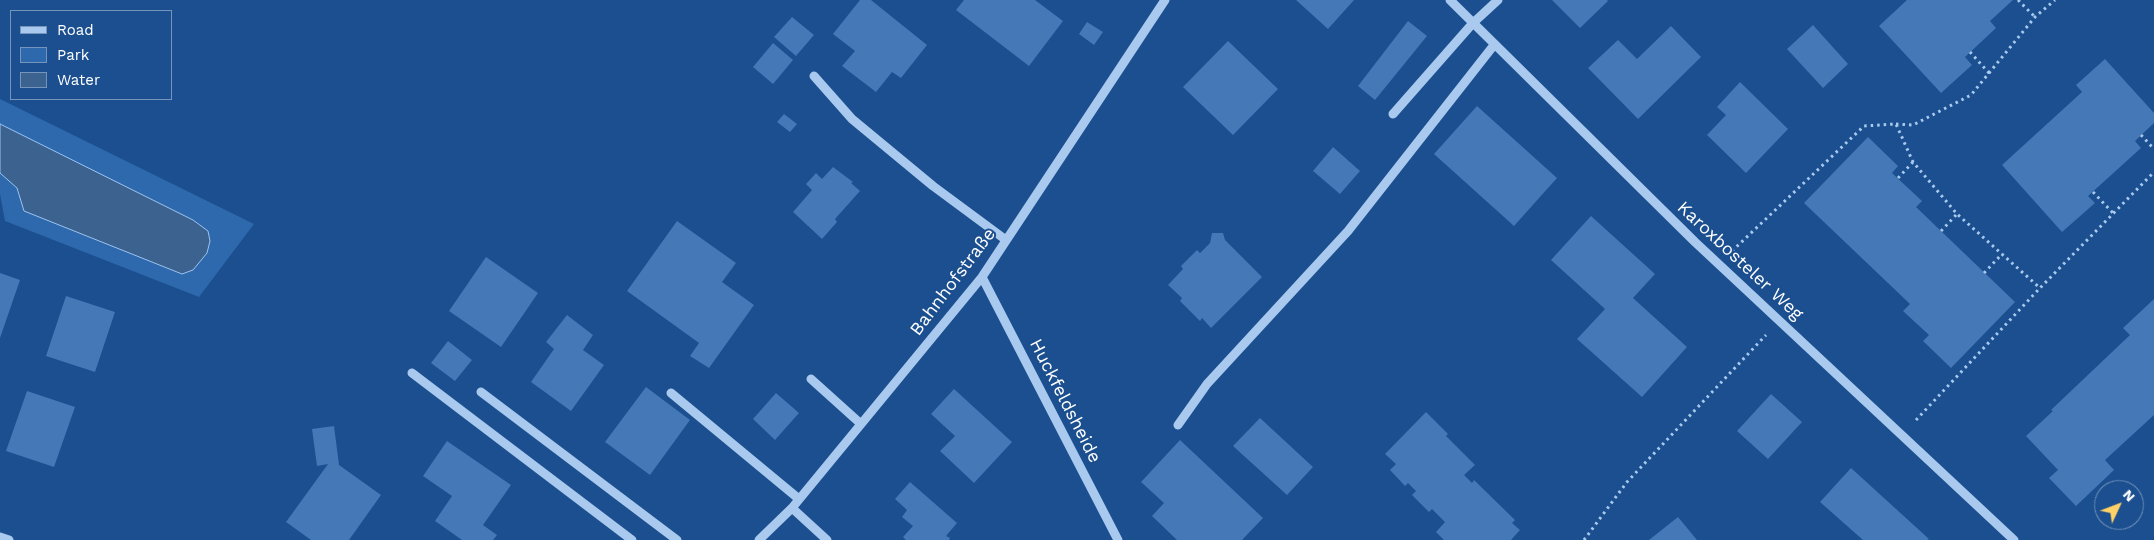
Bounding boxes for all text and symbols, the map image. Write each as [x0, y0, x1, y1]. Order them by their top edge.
legend [10, 10, 172, 100]
text: Road [57, 21, 94, 39]
text: Park [57, 46, 89, 64]
text: Water [57, 71, 100, 89]
street label: Karoxbosteler Weg [1673, 197, 1807, 325]
street label: Bahnhofstraße [906, 224, 1000, 340]
street label: Huckfeldsheide [1025, 336, 1105, 466]
north arrow [2094, 480, 2144, 530]
text: N [2120, 486, 2139, 505]

